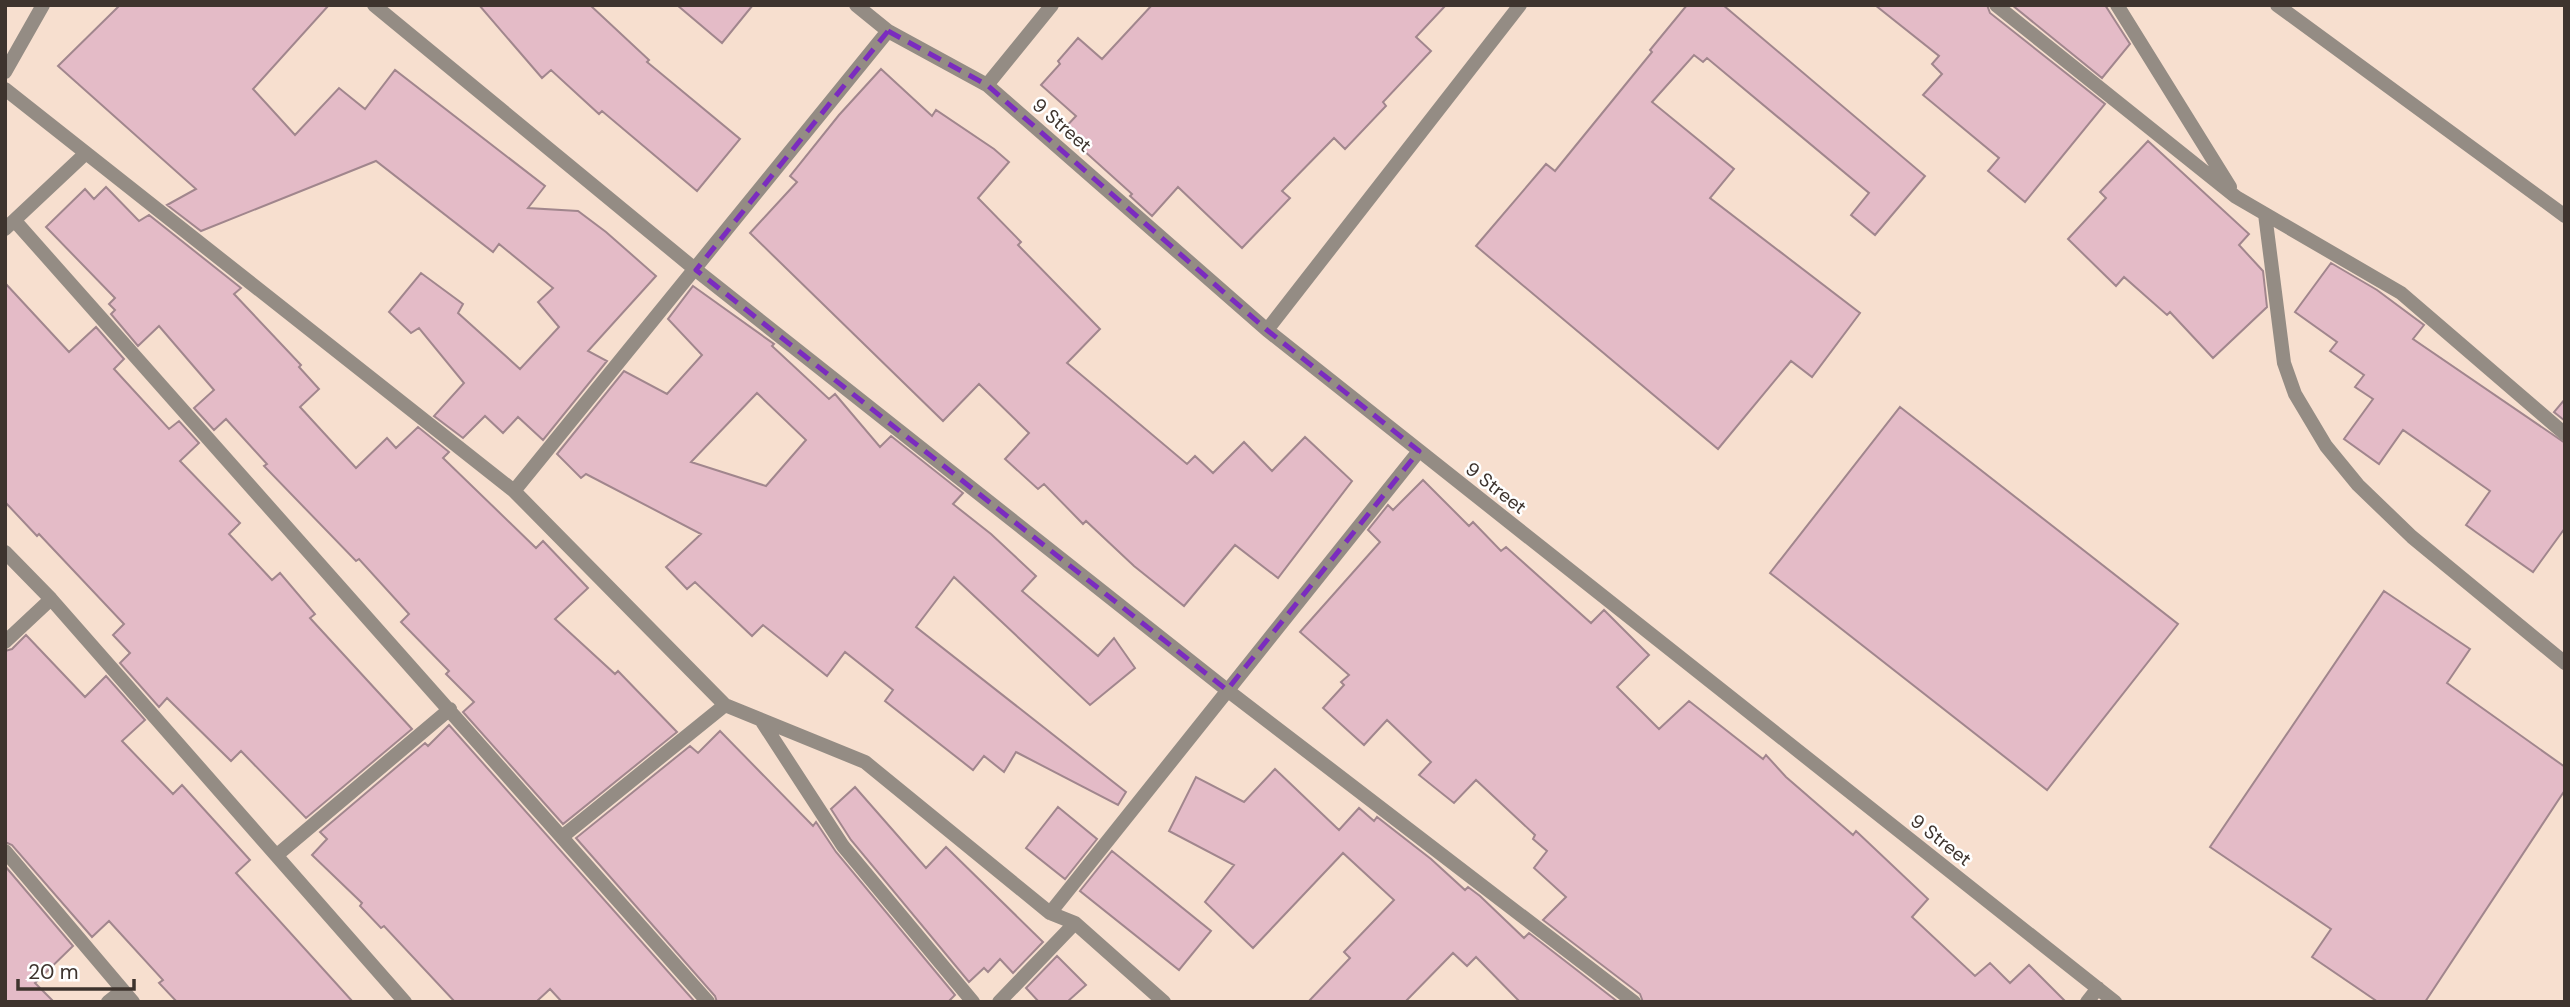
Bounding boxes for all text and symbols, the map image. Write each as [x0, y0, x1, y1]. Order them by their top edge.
street label: 9 Street [1027, 92, 1097, 158]
street label: 9 Street [1460, 456, 1532, 520]
street label: 9 Street [1905, 808, 1977, 872]
scale bar [18, 948, 133, 992]
text: 20 m [28, 958, 79, 986]

